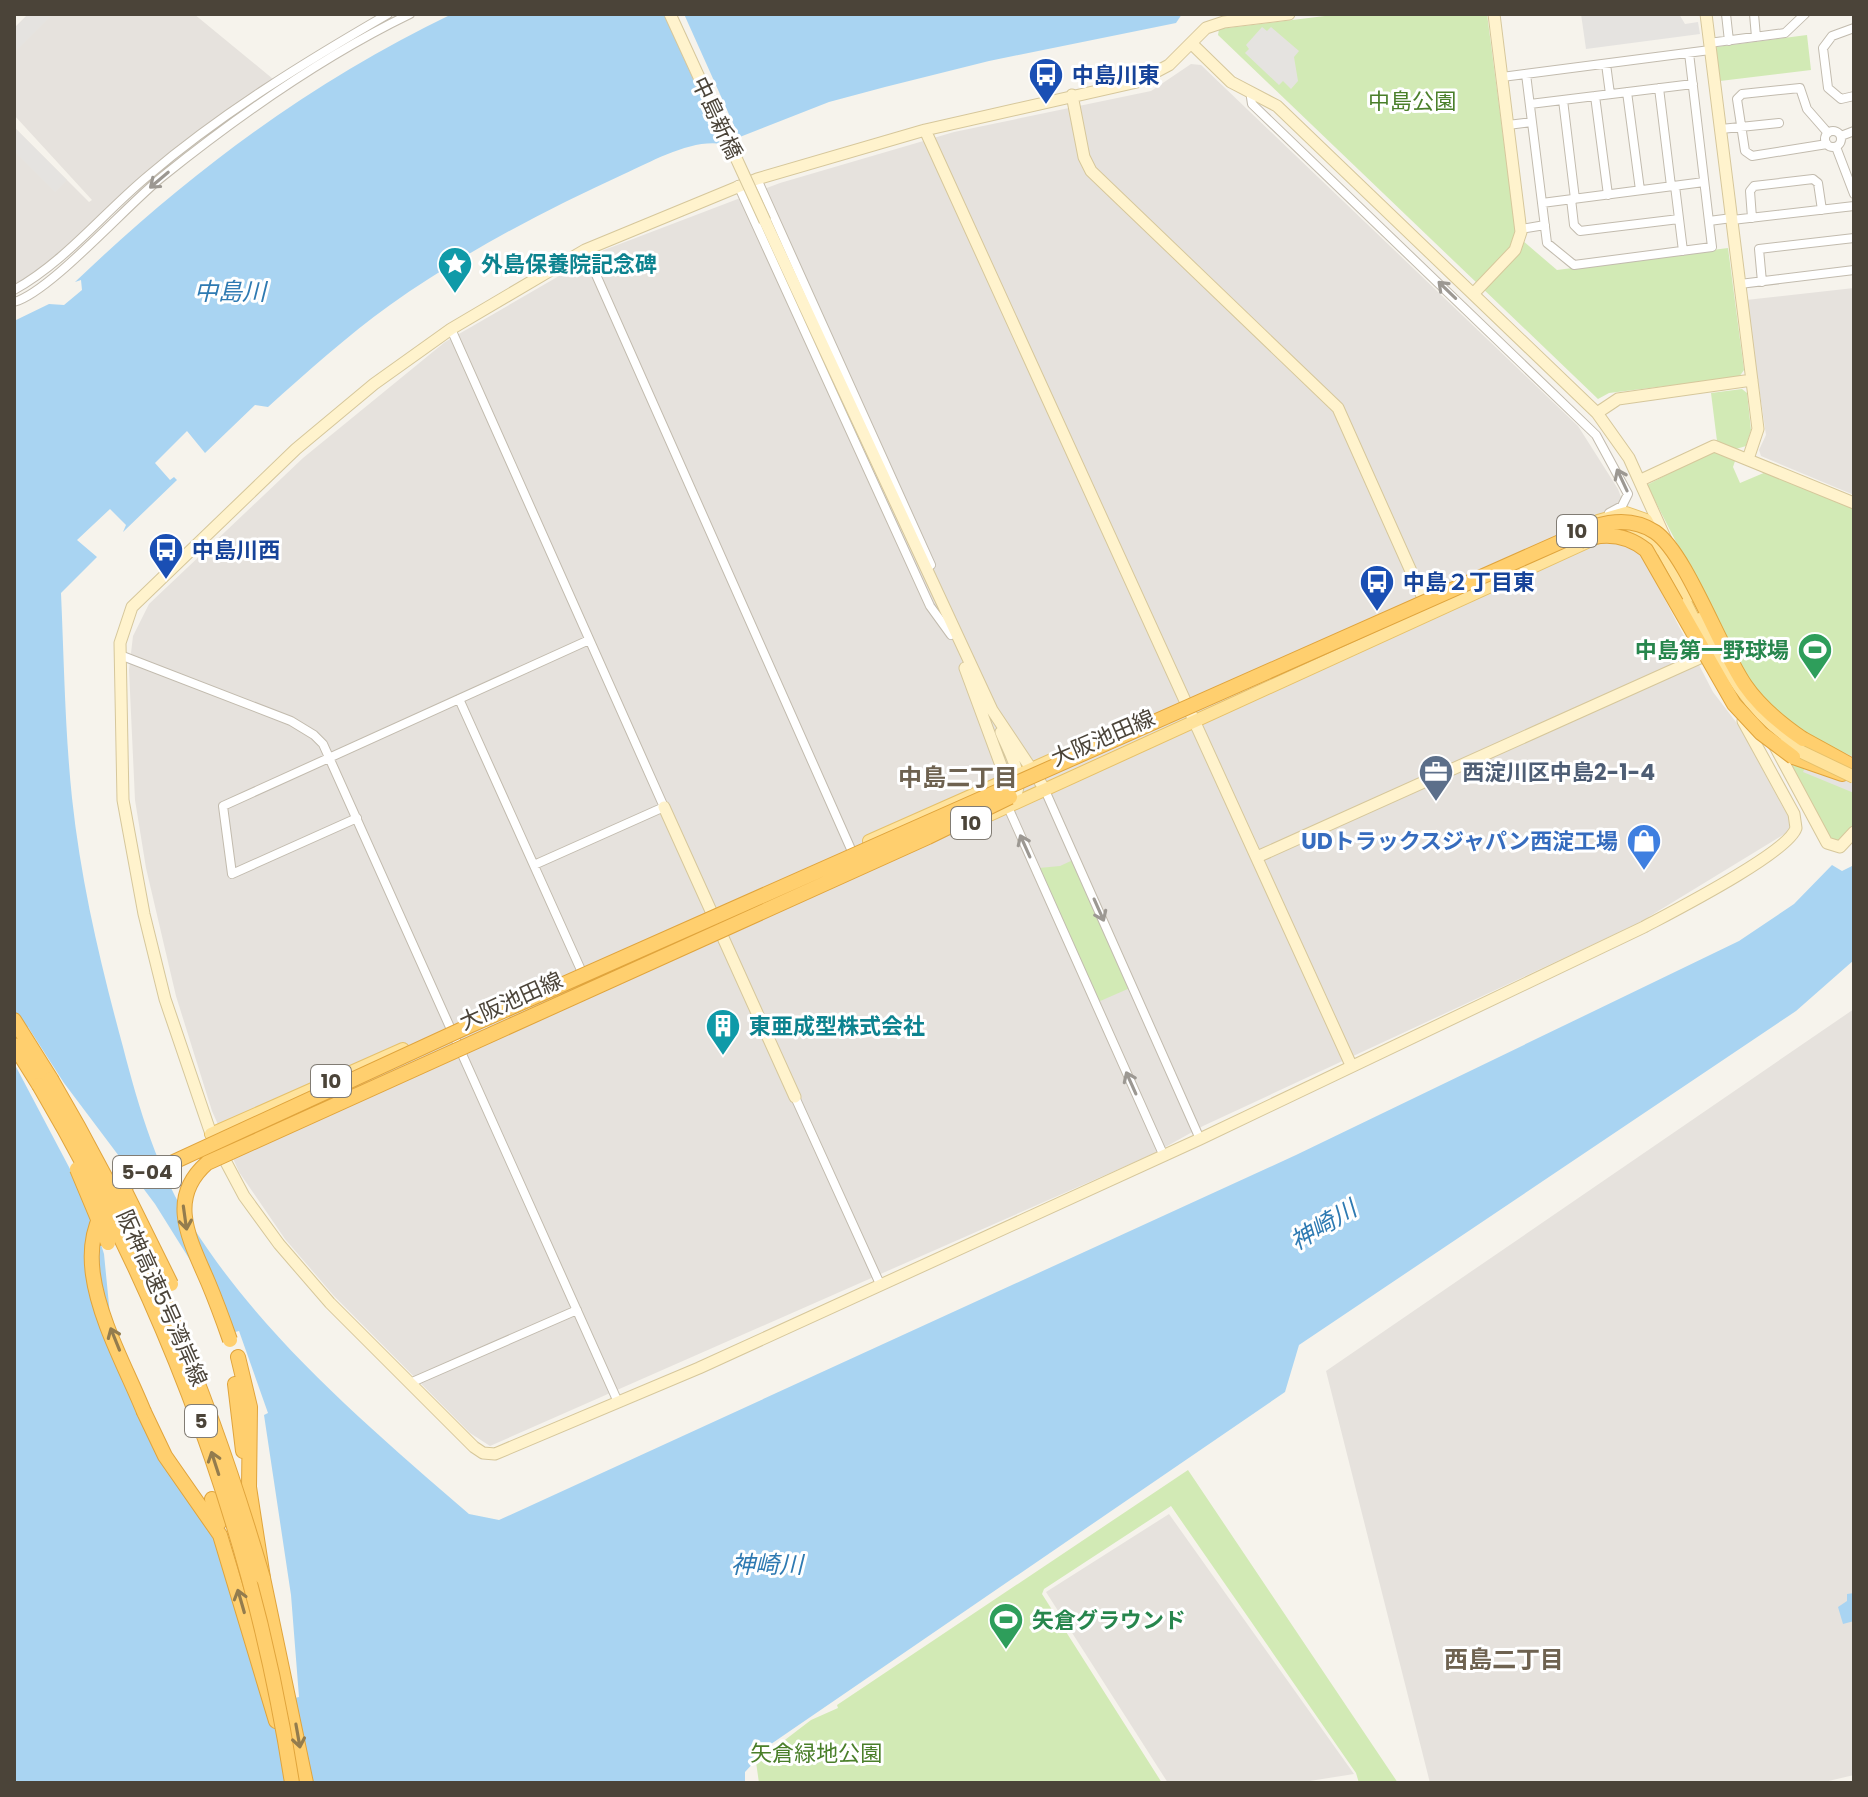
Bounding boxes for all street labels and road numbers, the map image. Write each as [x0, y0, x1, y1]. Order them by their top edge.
street label: 中島新橋 [684, 72, 750, 164]
road number: 10 [1557, 515, 1597, 547]
street label: 大阪池田線 [1046, 702, 1160, 774]
road number: 10 [951, 807, 991, 839]
street label: 大阪池田線 [454, 964, 568, 1038]
road number: 10 [311, 1065, 351, 1097]
road number: 5-04 [113, 1156, 181, 1188]
street label: 阪神高速5号湾岸線 [109, 1205, 215, 1391]
road number: 5 [185, 1405, 217, 1437]

